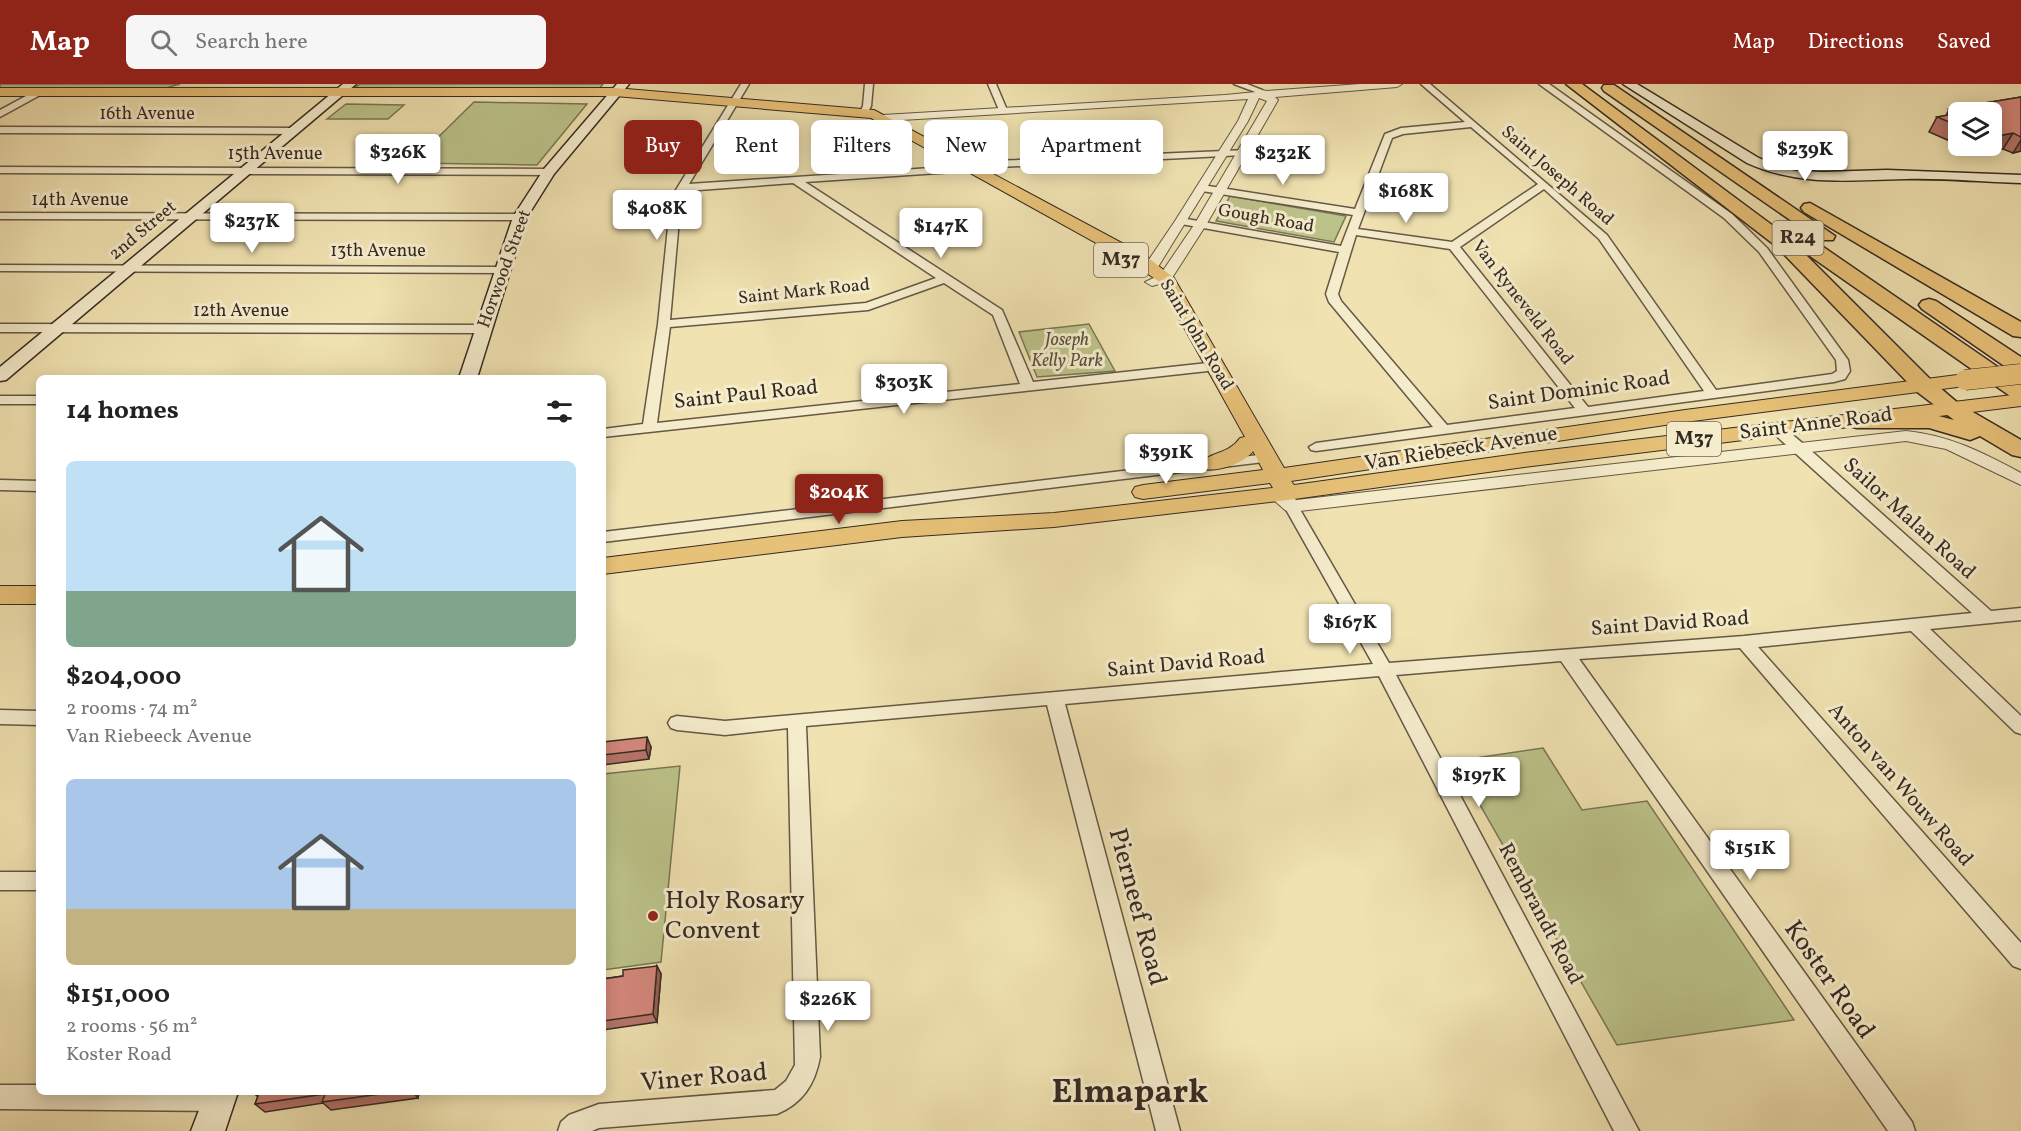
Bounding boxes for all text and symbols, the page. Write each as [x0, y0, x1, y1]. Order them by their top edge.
search box [126, 15, 546, 69]
text: Map [30, 23, 90, 62]
icon: search [147, 26, 180, 59]
text: Search here [195, 27, 308, 58]
text: Map [1733, 28, 1775, 57]
text: Directions [1808, 28, 1904, 57]
text: Saved [1937, 28, 1991, 57]
street label: 16th Avenue [99, 102, 195, 127]
map controls [1948, 102, 2002, 156]
button: layers [1948, 102, 2002, 156]
chip: Buy [624, 120, 702, 174]
chip: Rent [714, 120, 799, 174]
chip: Filters [811, 120, 912, 174]
chip: New [924, 120, 1008, 174]
chip: Apartment [1020, 120, 1163, 174]
street label: Saint Joseph Road [1495, 120, 1619, 232]
pin: $239K [1763, 131, 1847, 182]
pin: $326K [356, 134, 440, 185]
pin: $232K [1241, 135, 1325, 186]
text: $239K [1777, 136, 1833, 164]
text: $326K [369, 139, 427, 167]
text: $232K [1255, 140, 1311, 168]
street label: 15th Avenue [227, 142, 323, 167]
pin: $168K [1364, 173, 1448, 224]
text: $168K [1378, 178, 1434, 206]
street label: 14th Avenue [31, 188, 129, 213]
pin: $408K [615, 190, 699, 241]
street label: 2nd Street [104, 195, 182, 267]
text: $408K [627, 195, 687, 223]
street label: Gough Road [1216, 198, 1316, 240]
pin: $237K [210, 203, 294, 254]
street label: Horwood Street [472, 206, 538, 332]
text: $237K [224, 208, 280, 236]
pin: $147K [899, 208, 983, 259]
text: $147K [913, 213, 969, 241]
road number: R24 [1772, 221, 1824, 255]
street label: Van Ryneveld Road [1465, 235, 1579, 371]
street label: 13th Avenue [330, 239, 426, 264]
road number: M37 [1094, 243, 1148, 277]
street label: Saint Mark Road [737, 273, 871, 311]
street label: Saint John Road [1153, 275, 1239, 395]
street label: 12th Avenue [193, 299, 289, 324]
park label: Joseph Kelly Park [1031, 328, 1103, 374]
pin: $303K [862, 364, 946, 415]
street label: Saint Dominic Road [1486, 364, 1672, 418]
text: $303K [875, 369, 933, 397]
street label: Saint Paul Road [672, 373, 820, 417]
text: 14 homes [66, 393, 179, 429]
icon: filters [543, 395, 576, 428]
street label: Saint Anne Road [1738, 400, 1894, 448]
street label: Van Riebeeck Avenue [1362, 419, 1560, 479]
road number: M37 [1667, 422, 1721, 456]
pin: $391K [1124, 434, 1208, 485]
text: $391K [1139, 439, 1193, 467]
street label: Sailor Malan Road [1836, 451, 1982, 587]
pin: $204K [797, 474, 881, 525]
text: $204K [809, 479, 869, 507]
icon: home [267, 500, 375, 608]
pin: $167K [1308, 604, 1392, 655]
street label: Saint David Road [1590, 604, 1750, 644]
text: $167K [1323, 609, 1377, 637]
street label: Saint David Road [1106, 643, 1266, 685]
text: $204,000 [66, 659, 181, 695]
text: 2 rooms · 74 m² [66, 695, 197, 723]
street label: Anton van Wouw Road [1821, 697, 1979, 873]
text: Van Riebeeck Avenue [66, 723, 252, 751]
pin: $197K [1437, 757, 1521, 808]
text: $197K [1452, 762, 1506, 790]
icon: home [267, 818, 375, 926]
street label: Pierneef Road [1099, 824, 1175, 990]
pin: $151K [1708, 830, 1792, 881]
text: $151K [1724, 835, 1776, 863]
street label: Rembrandt Road [1490, 838, 1590, 990]
place label: Holy Rosary Convent [665, 883, 805, 949]
marker: Holy Rosary Convent [646, 909, 660, 923]
street label: Koster Road [1775, 913, 1883, 1047]
text: $151,000 [66, 977, 170, 1013]
pin: $226K [786, 981, 870, 1032]
text: $226K [799, 986, 857, 1014]
text: 2 rooms · 56 m² [66, 1013, 197, 1041]
text: Koster Road [66, 1041, 172, 1069]
street label: Viner Road [639, 1055, 769, 1101]
district label: Elmapark [1052, 1071, 1208, 1117]

